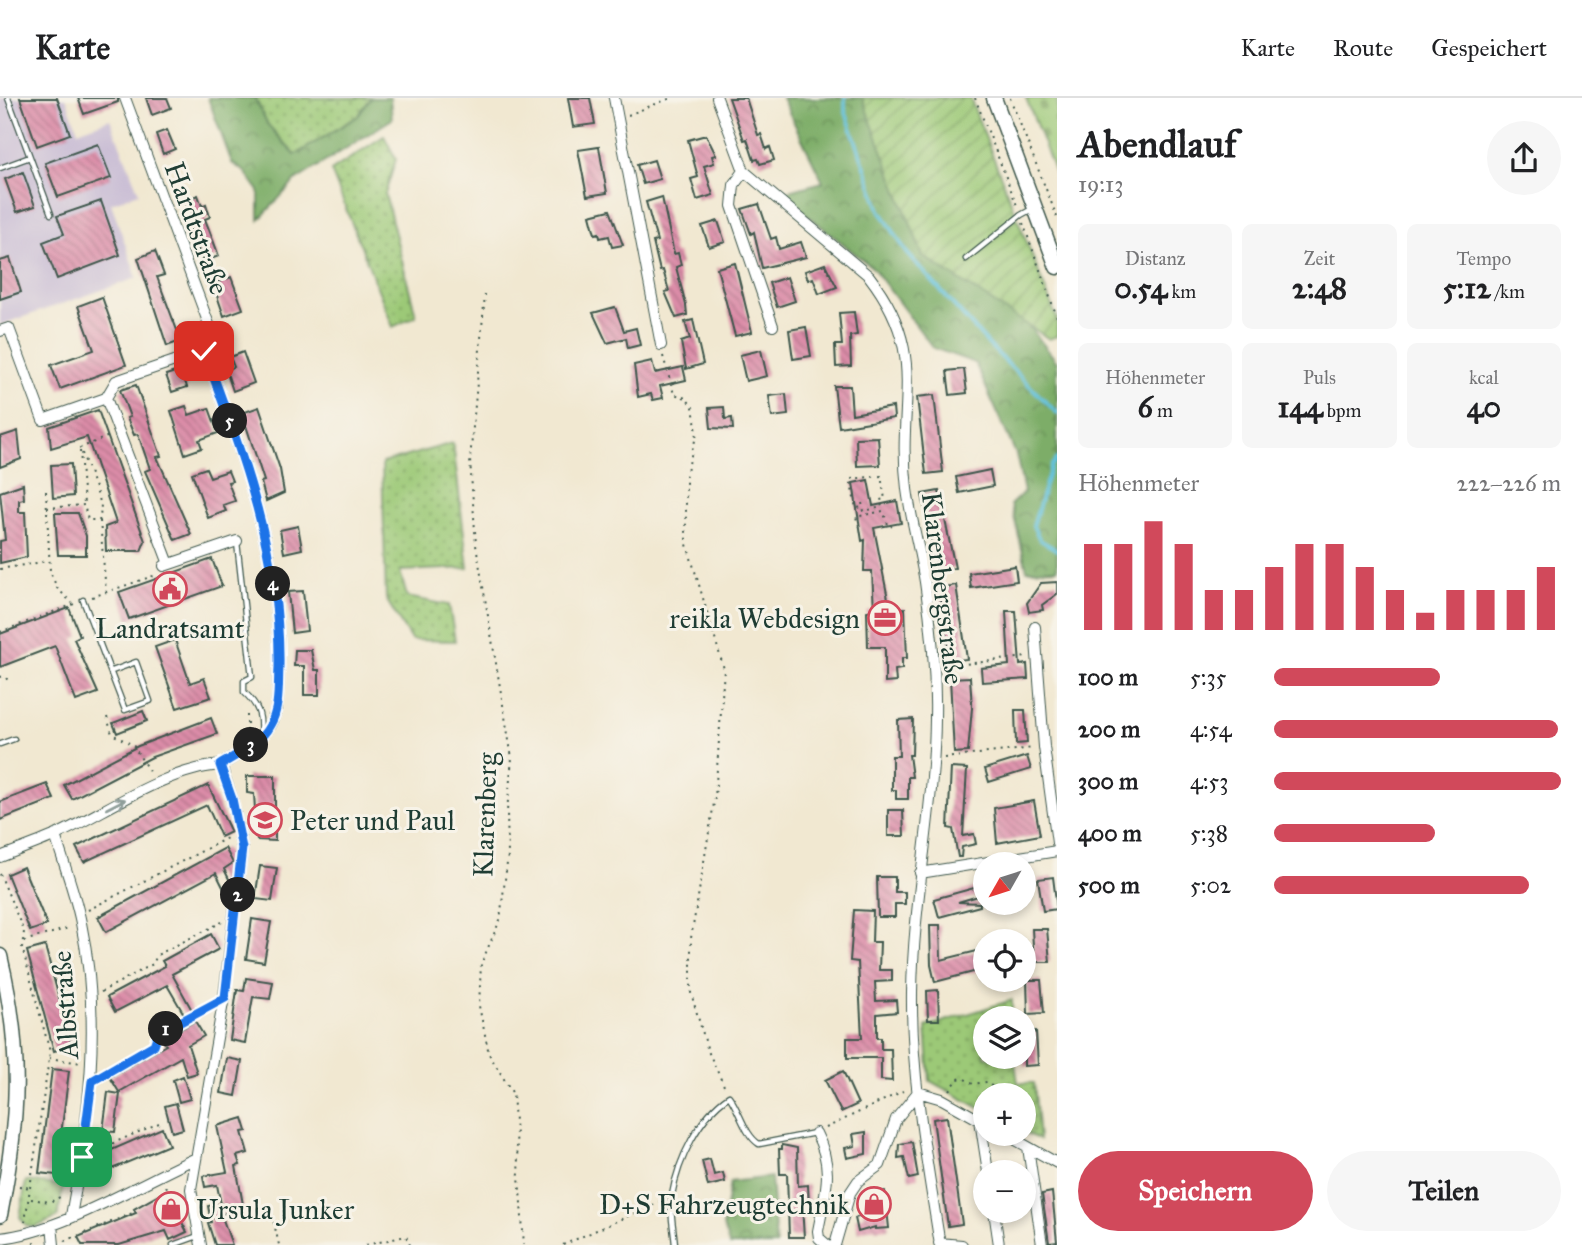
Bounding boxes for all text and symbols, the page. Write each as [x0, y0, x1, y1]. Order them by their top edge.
text: Karte [35, 28, 110, 68]
text: Karte [1240, 33, 1295, 63]
text: Route [1333, 33, 1393, 63]
text: Gespeichert [1431, 33, 1547, 63]
text: Abendlauf [1078, 121, 1237, 167]
button: share [1487, 121, 1561, 195]
street label: Hardtstraße [157, 157, 237, 299]
text: 19:13 [1078, 170, 1123, 198]
text: Distanz [1125, 247, 1186, 270]
text: Zeit [1304, 247, 1335, 270]
text: Tempo [1457, 247, 1511, 270]
text: 0.54 [1114, 270, 1167, 306]
text: 2:48 [1292, 270, 1347, 306]
text: 5:12 [1443, 270, 1491, 306]
text: km [1167, 280, 1196, 303]
text: /km [1491, 280, 1525, 303]
pin [174, 321, 234, 381]
icon: check [185, 332, 223, 370]
text: Höhenmeter [1105, 366, 1205, 389]
text: Puls [1303, 366, 1336, 389]
text: kcal [1469, 366, 1499, 389]
text: 6 [1137, 389, 1153, 425]
text: 144 [1277, 389, 1323, 425]
text: 40 [1467, 389, 1501, 425]
text: m [1153, 399, 1173, 422]
text: bpm [1323, 399, 1361, 422]
pin: 5 [212, 404, 247, 438]
text: 5 [225, 409, 234, 432]
text: Höhenmeter [1078, 469, 1199, 497]
text: 222–226 m [1456, 469, 1561, 497]
street label: Klarenbergstraße [914, 490, 972, 686]
pin: 4 [256, 566, 290, 602]
public building icon: Landratsamt [151, 570, 189, 608]
text: 4 [267, 572, 278, 595]
office icon: reikla Webdesign [866, 599, 904, 637]
place label: reikla Webdesign [669, 601, 860, 636]
place label: Landratsamt [95, 611, 245, 646]
text: 100 m [1078, 663, 1138, 691]
text: 5:35 [1190, 663, 1226, 691]
text: 200 m [1078, 715, 1140, 743]
text: 4:54 [1190, 715, 1232, 743]
pin: 3 [233, 728, 268, 762]
text: 3 [247, 733, 254, 756]
street label: Klarenberg [465, 751, 505, 878]
text: 300 m [1078, 767, 1138, 795]
text: 4:53 [1190, 767, 1229, 795]
one-way arrow [105, 797, 126, 811]
school or university icon: Peter und Paul [246, 801, 284, 839]
place label: Peter und Paul [290, 803, 456, 838]
text: 400 m [1078, 819, 1142, 847]
text: 5:38 [1190, 819, 1228, 847]
north arrow [973, 852, 1036, 915]
map controls [973, 852, 1036, 1223]
text: 500 m [1078, 871, 1140, 899]
text: 5:02 [1190, 871, 1231, 899]
pin: 2 [220, 878, 256, 912]
text: 2 [233, 883, 242, 906]
button: locate [973, 929, 1036, 992]
street label: Albstraße [44, 950, 86, 1061]
button: layers [973, 1006, 1036, 1069]
pin: 1 [148, 1012, 184, 1046]
text: 1 [162, 1017, 169, 1040]
button: + [973, 1083, 1036, 1146]
pin [52, 1127, 112, 1187]
icon: arrive [63, 1138, 101, 1176]
button: Speichern [1078, 1151, 1313, 1231]
button: Teilen [1327, 1151, 1561, 1231]
button: − [973, 1160, 1036, 1223]
shop icon: D+S Fahrzeugtechnik [855, 1185, 893, 1223]
place label: D+S Fahrzeugtechnik [599, 1187, 850, 1222]
shop icon: Ursula Junker [152, 1190, 190, 1228]
place label: Ursula Junker [196, 1192, 355, 1227]

